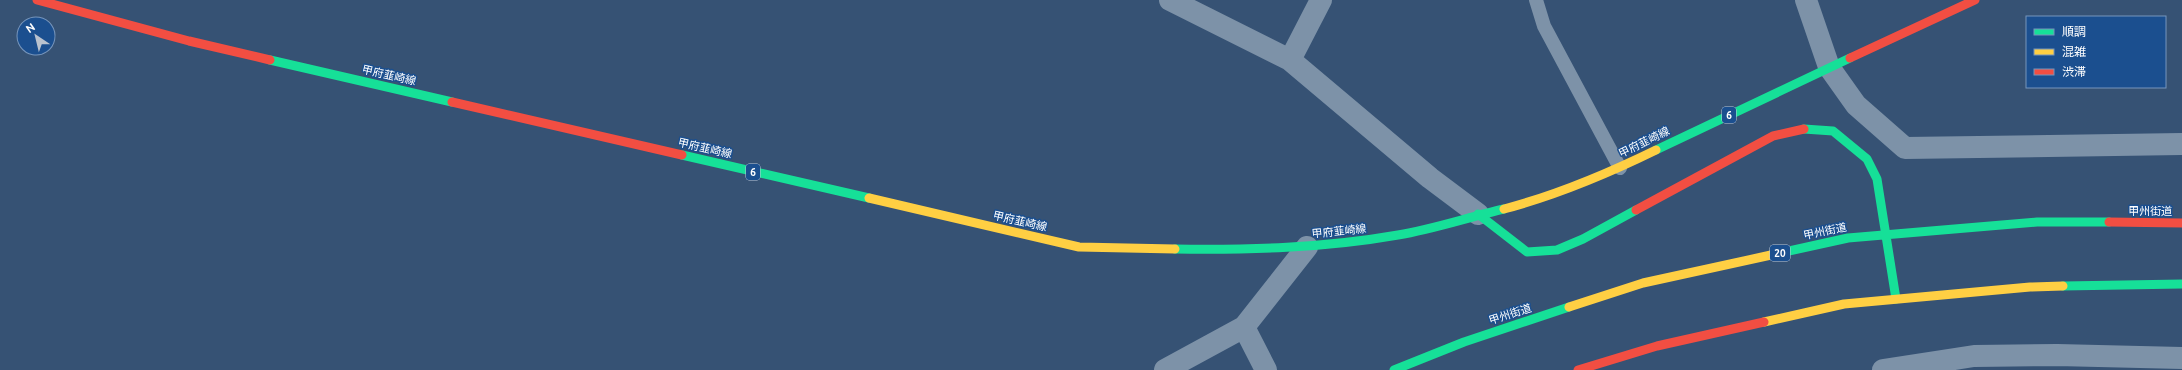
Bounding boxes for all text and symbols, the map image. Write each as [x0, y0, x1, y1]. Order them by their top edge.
north arrow [16, 16, 56, 56]
legend [2026, 16, 2166, 88]
text: N [23, 21, 37, 35]
text: 順調 [2062, 25, 2086, 38]
text: 混雑 [2062, 45, 2086, 58]
street label: 甲府韮崎線 [361, 63, 417, 87]
text: 渋滞 [2062, 65, 2086, 78]
road number: 6 [1722, 107, 1736, 123]
street label: 甲府韮崎線 [1617, 125, 1671, 159]
street label: 甲府韮崎線 [677, 136, 733, 160]
road number: 6 [746, 164, 760, 180]
street label: 甲州街道 [2128, 205, 2172, 217]
street label: 甲府韮崎線 [992, 209, 1048, 233]
street label: 甲州街道 [1802, 221, 1848, 241]
street label: 甲府韮崎線 [1311, 222, 1367, 240]
road number: 20 [1770, 245, 1790, 261]
street label: 甲州街道 [1487, 301, 1533, 327]

